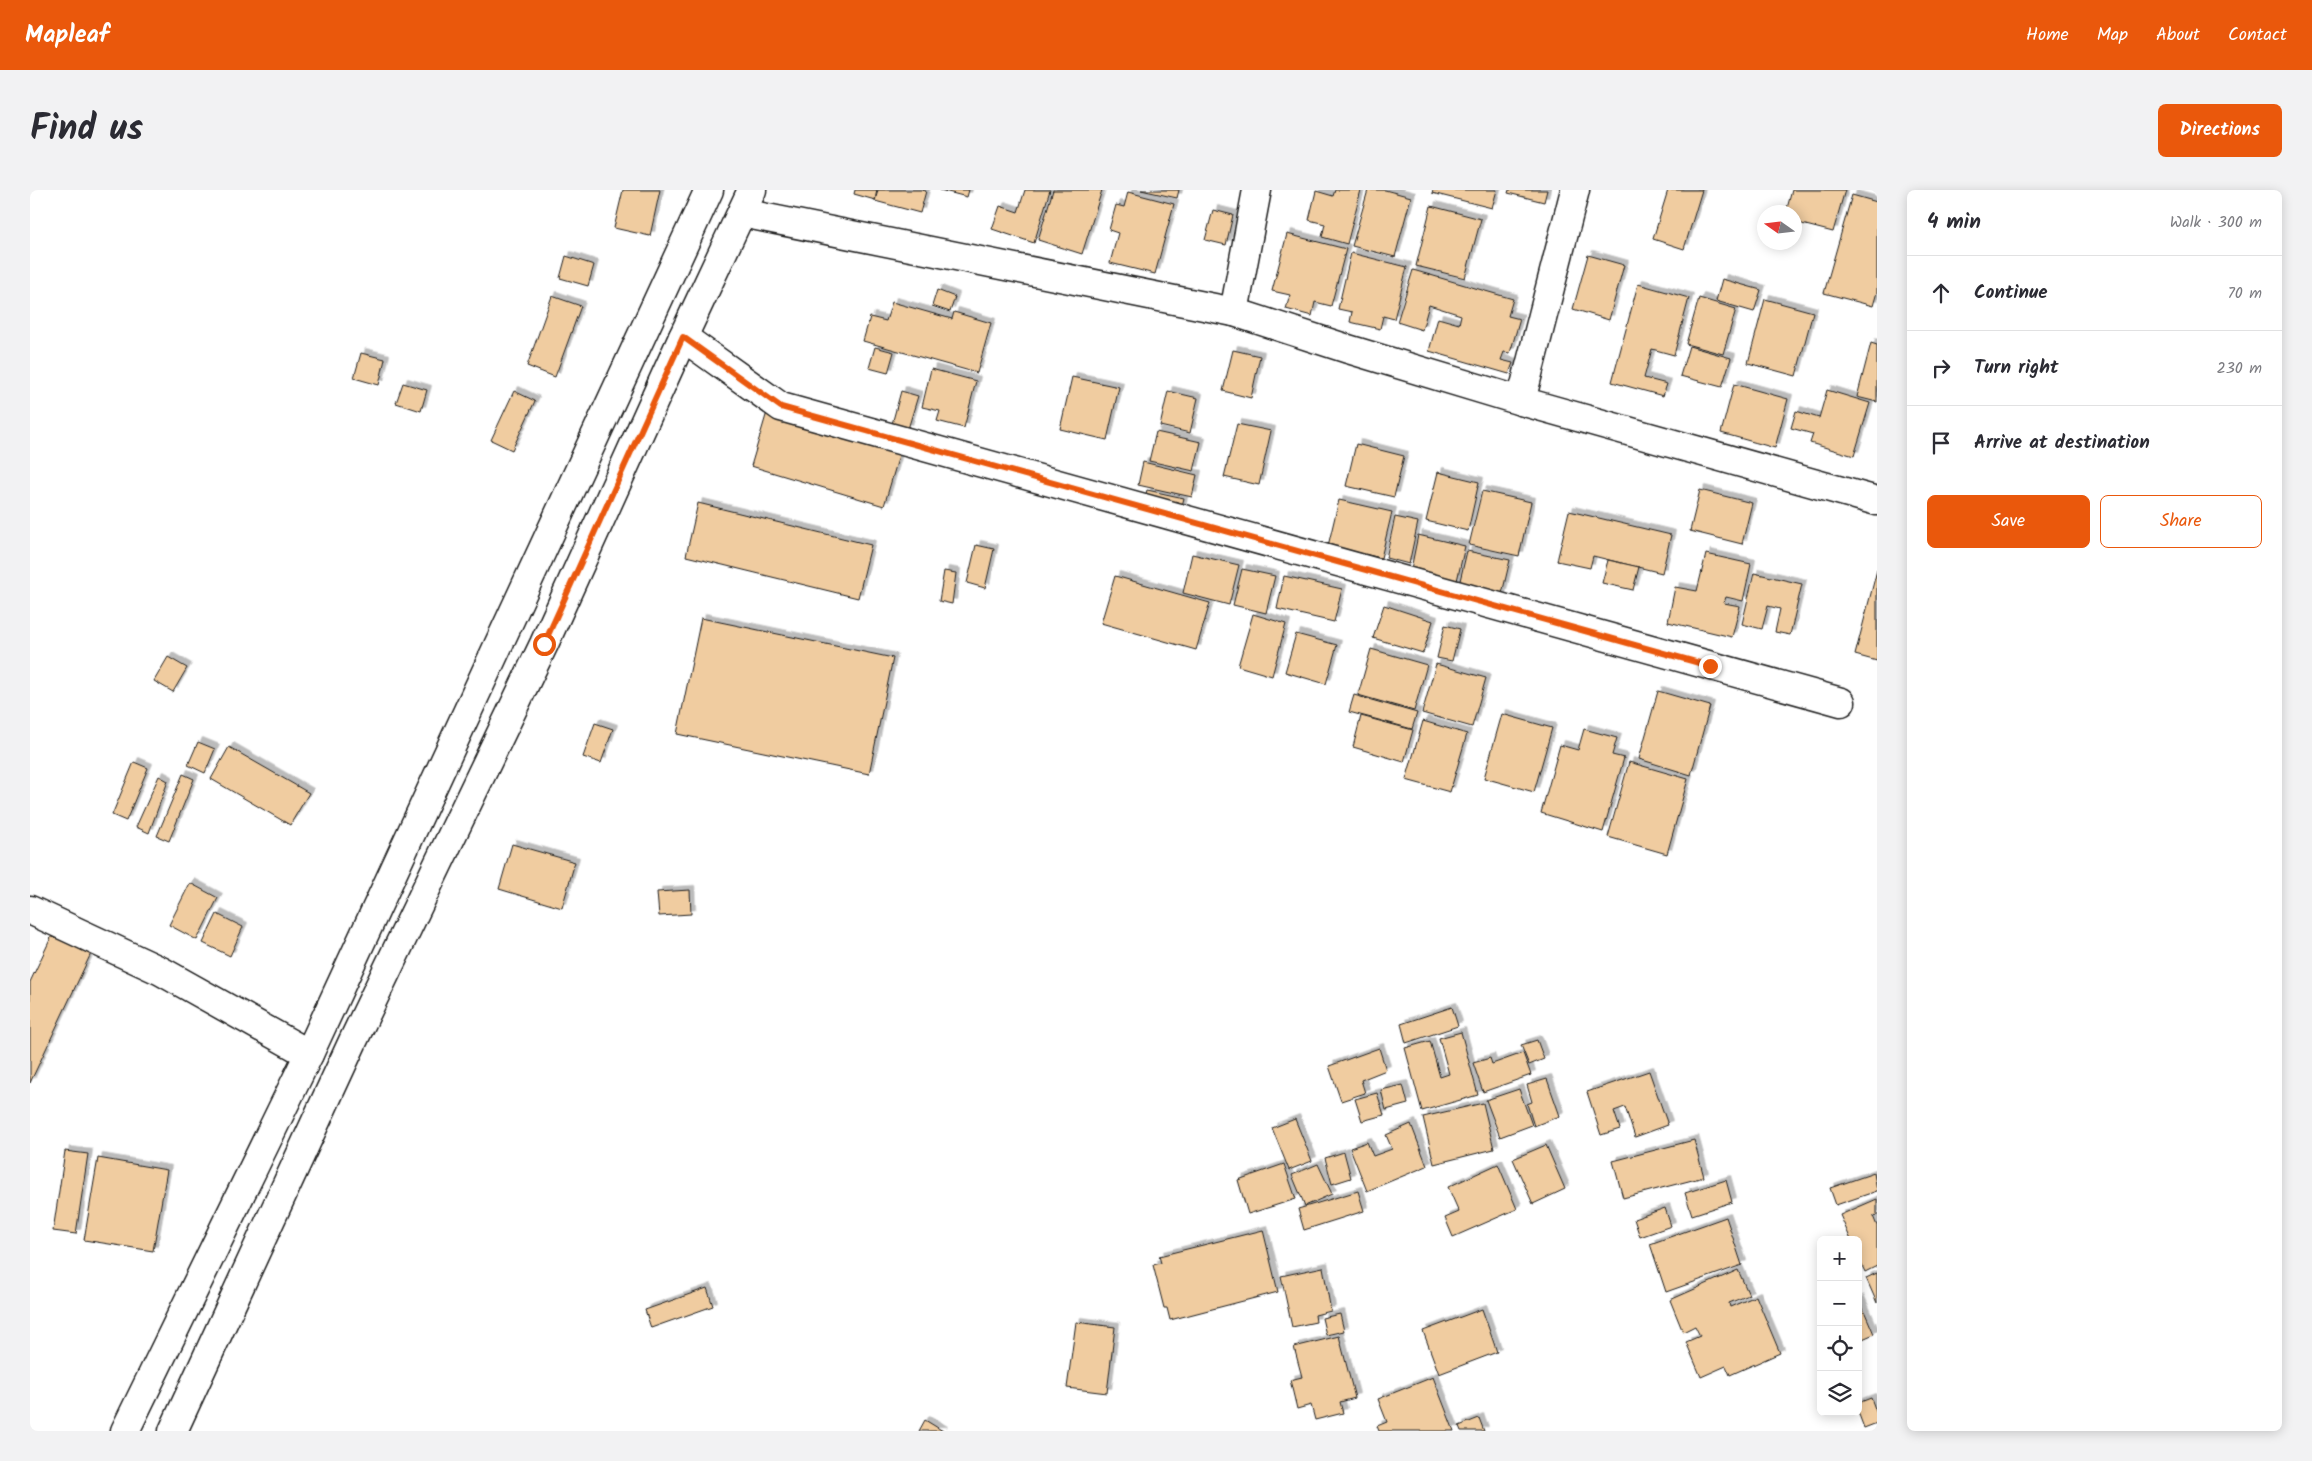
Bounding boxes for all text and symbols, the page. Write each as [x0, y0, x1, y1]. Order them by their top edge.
text: Mapleaf [25, 16, 109, 55]
text: Home [2026, 21, 2069, 50]
text: Map [2097, 21, 2128, 50]
text: About [2156, 21, 2200, 50]
text: Contact [2228, 21, 2287, 50]
text: Find us [30, 102, 143, 158]
button: Directions [2158, 104, 2282, 157]
north arrow [1757, 205, 1802, 250]
text: 4 min [1927, 206, 1981, 239]
text: Walk · 300 m [2170, 210, 2262, 235]
text: Continue [1974, 278, 2047, 308]
icon: ahead [1927, 279, 1955, 307]
text: 70 m [2227, 281, 2262, 306]
text: Turn right [1974, 353, 2059, 383]
icon: right [1927, 354, 1955, 382]
text: 230 m [2216, 356, 2262, 381]
text: Arrive at destination [1974, 428, 2150, 458]
icon: arrive [1927, 429, 1955, 457]
button: Save [1927, 495, 2090, 548]
button: Share [2100, 495, 2262, 548]
route start [533, 633, 556, 656]
route end [1699, 655, 1722, 678]
map controls [1817, 1236, 1862, 1416]
button: + [1817, 1236, 1862, 1281]
button: − [1817, 1281, 1862, 1326]
button: locate [1817, 1326, 1862, 1371]
button: layers [1817, 1371, 1862, 1416]

